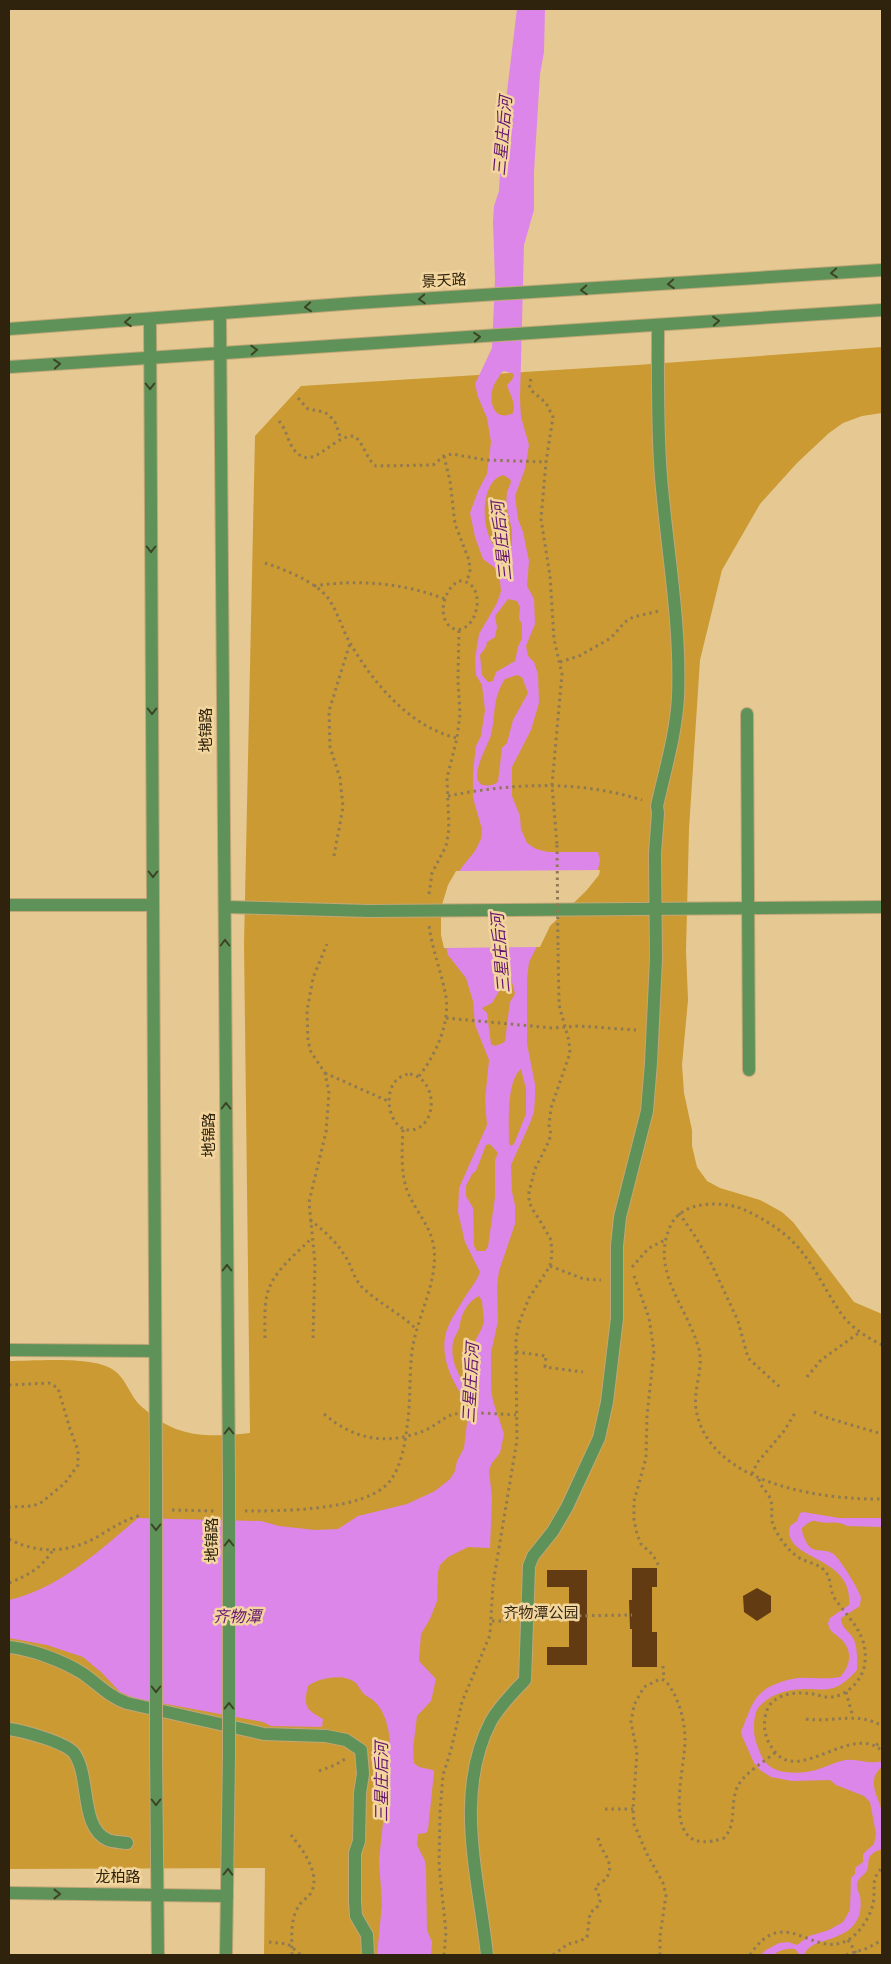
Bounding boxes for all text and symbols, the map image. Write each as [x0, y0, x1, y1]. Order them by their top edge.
water label: 三星庄后河 [491, 92, 518, 177]
one-way arrow [829, 268, 837, 279]
street label: 景天路 [421, 271, 467, 293]
one-way arrow [667, 278, 675, 289]
one-way arrow [579, 284, 587, 295]
one-way arrow [417, 294, 425, 305]
one-way arrow [303, 302, 311, 313]
one-way arrow [124, 316, 132, 327]
one-way arrow [713, 316, 721, 327]
one-way arrow [473, 332, 481, 343]
one-way arrow [251, 345, 259, 356]
one-way arrow [54, 358, 62, 369]
one-way arrow [145, 383, 155, 391]
water label: 三星庄后河 [489, 497, 517, 582]
one-way arrow [146, 546, 156, 553]
street label: 地锦路 [198, 707, 217, 753]
one-way arrow [147, 708, 157, 716]
one-way arrow [148, 870, 158, 878]
water label: 三星庄后河 [488, 909, 515, 994]
one-way arrow [220, 939, 230, 947]
one-way arrow [221, 1102, 231, 1110]
street label: 地锦路 [201, 1112, 220, 1158]
one-way arrow [222, 1264, 233, 1272]
water label: 三星庄后河 [460, 1340, 484, 1423]
one-way arrow [224, 1427, 234, 1434]
street label: 地锦路 [204, 1517, 223, 1563]
one-way arrow [151, 1523, 161, 1531]
one-way arrow [224, 1539, 234, 1546]
park label: 齐物潭公园 [503, 1605, 579, 1624]
water label: 齐物潭 [213, 1608, 264, 1628]
one-way arrow [151, 1686, 161, 1693]
one-way arrow [224, 1701, 234, 1709]
water label: 三星庄后河 [373, 1739, 393, 1822]
one-way arrow [151, 1799, 161, 1807]
one-way arrow [222, 1867, 233, 1875]
street label: 龙柏路 [95, 1868, 141, 1888]
one-way arrow [54, 1888, 62, 1899]

